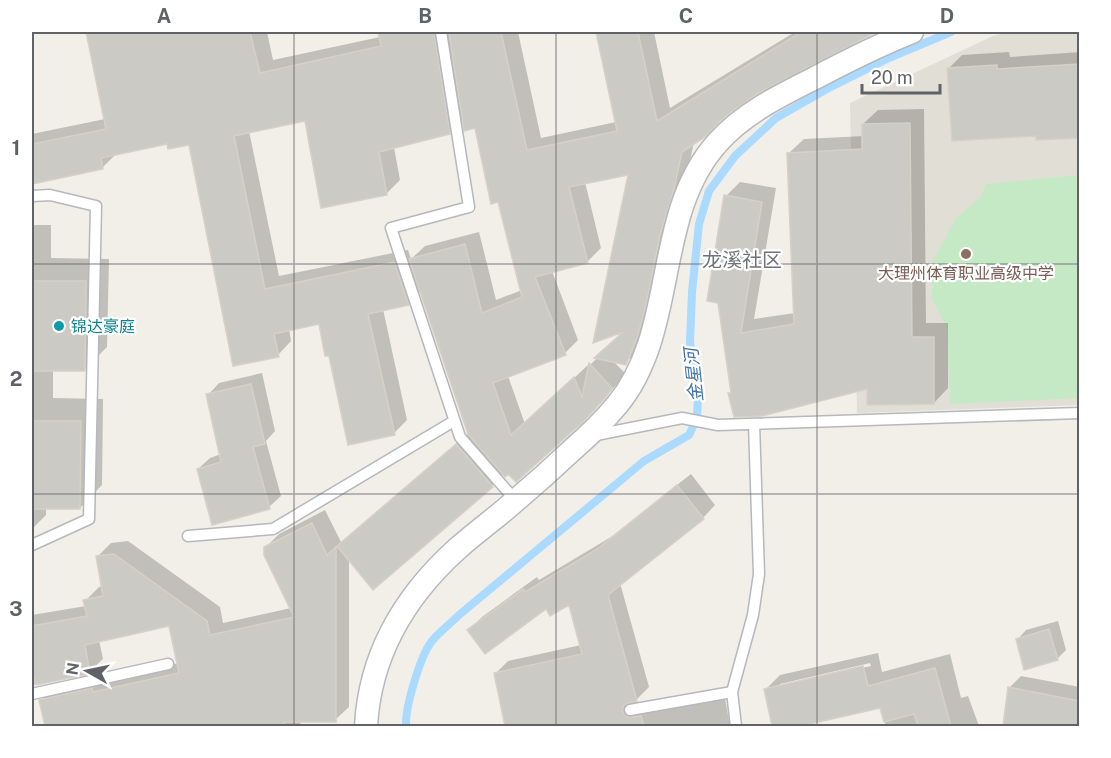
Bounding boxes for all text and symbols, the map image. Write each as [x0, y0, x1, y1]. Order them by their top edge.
text: A [157, 4, 171, 28]
text: B [418, 4, 432, 28]
text: C [679, 4, 693, 28]
text: D [940, 4, 954, 28]
scale bar [862, 57, 940, 95]
text: 20 m [871, 67, 913, 88]
text: 1 [12, 136, 20, 160]
marker: 大理州体育职业高级中学 [959, 247, 973, 261]
district label: 龙溪社区 [702, 248, 782, 272]
place label: 大理州体育职业高级中学 [878, 264, 1054, 283]
place label: 锦达豪庭 [71, 317, 135, 336]
marker: 锦达豪庭 [52, 319, 66, 333]
water label: 金星河 [680, 344, 707, 403]
text: 2 [10, 367, 22, 391]
text: 3 [9, 597, 23, 621]
north arrow [57, 641, 117, 701]
text: N [62, 661, 83, 676]

